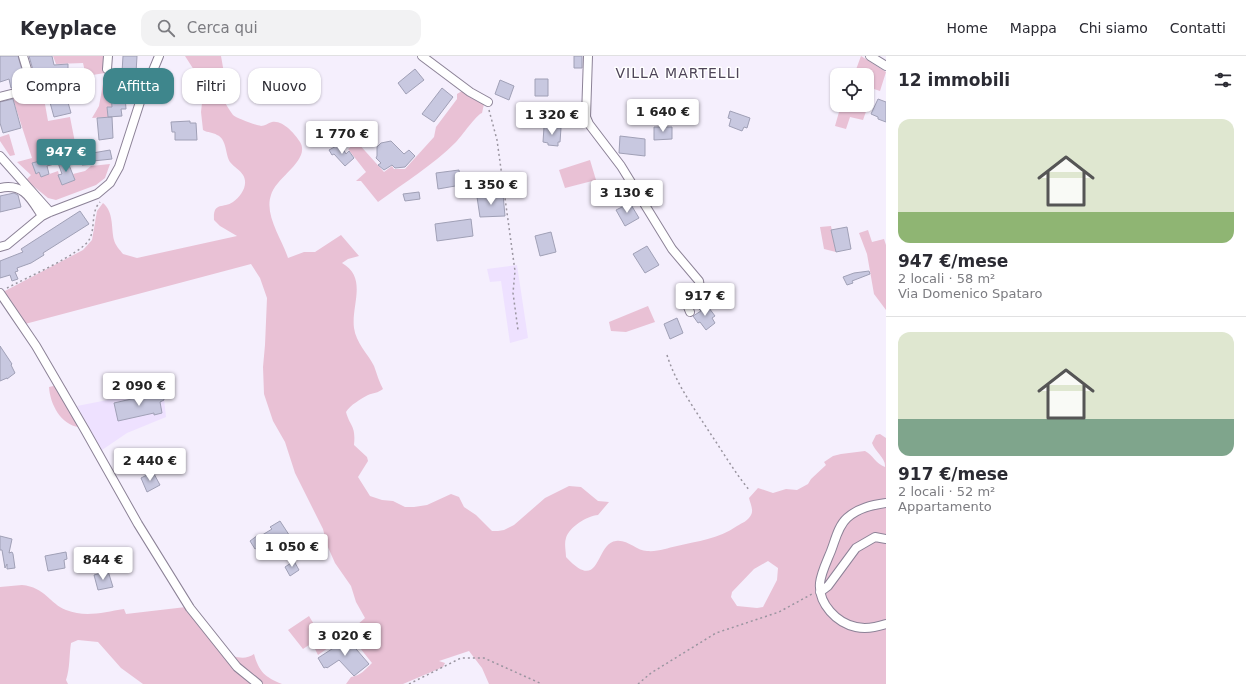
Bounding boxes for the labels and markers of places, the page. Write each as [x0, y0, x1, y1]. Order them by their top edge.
pin: 1 640 € [626, 99, 700, 133]
pin: 1 320 € [515, 102, 589, 136]
pin: 1 770 € [305, 121, 379, 155]
pin: 947 € [38, 139, 94, 173]
pin: 1 350 € [454, 172, 528, 206]
pin: 3 130 € [590, 180, 664, 214]
pin: 917 € [677, 283, 733, 317]
pin: 2 090 € [102, 373, 176, 407]
pin: 2 440 € [113, 448, 187, 482]
pin: 1 050 € [255, 534, 329, 568]
pin: 844 € [75, 547, 131, 581]
pin: 3 020 € [308, 623, 382, 657]

